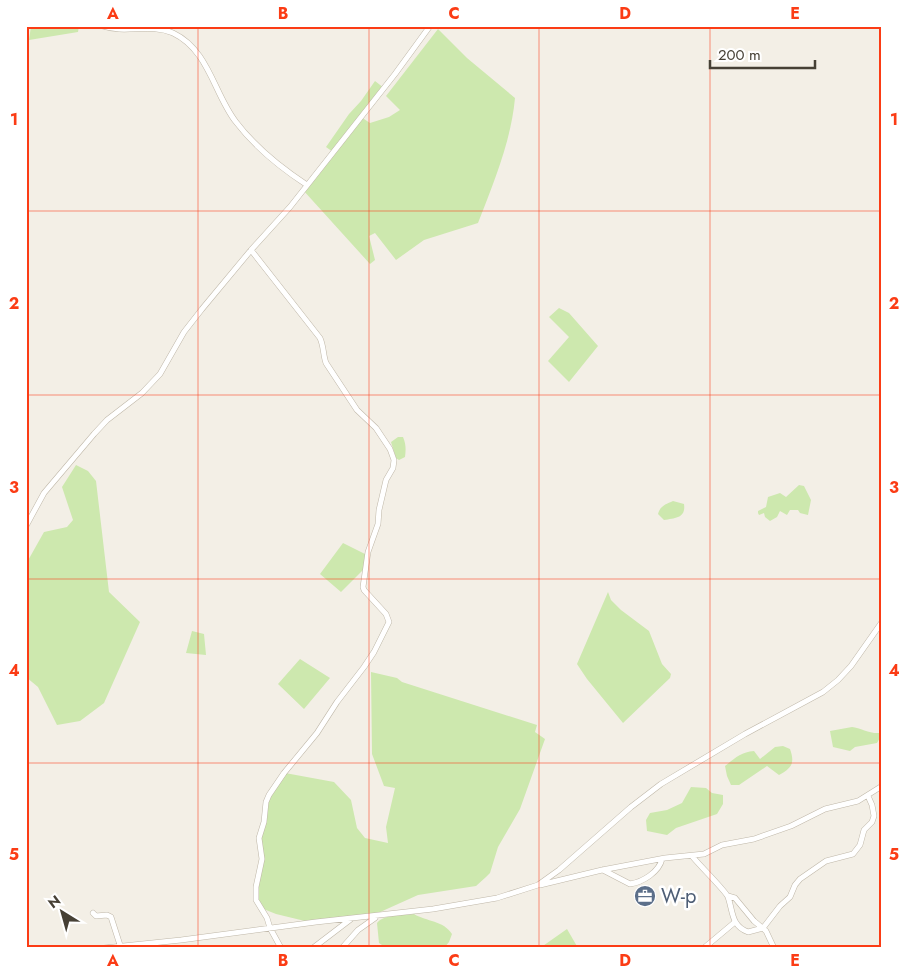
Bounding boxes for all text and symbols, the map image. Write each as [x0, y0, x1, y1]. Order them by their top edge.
text: A [106, 2, 119, 25]
text: B [278, 2, 288, 25]
text: C [448, 2, 460, 25]
text: D [619, 2, 631, 25]
text: E [790, 2, 800, 25]
scale bar [710, 38, 816, 70]
text: 200 m [718, 44, 761, 66]
text: 1 [10, 108, 18, 131]
text: 1 [890, 108, 898, 131]
text: 2 [9, 292, 19, 315]
text: 2 [889, 292, 899, 315]
text: 3 [9, 476, 19, 499]
text: 3 [889, 476, 899, 499]
text: 4 [8, 659, 20, 682]
text: 4 [888, 659, 900, 682]
text: 5 [9, 843, 19, 866]
text: 5 [889, 843, 899, 866]
place label: W-p [661, 882, 696, 911]
office icon: W-p [633, 884, 657, 908]
north arrow [38, 886, 88, 936]
text: N [44, 890, 65, 913]
text: A [106, 949, 119, 972]
text: B [278, 949, 288, 972]
text: C [448, 949, 460, 972]
text: D [619, 949, 631, 972]
text: E [790, 949, 800, 972]

